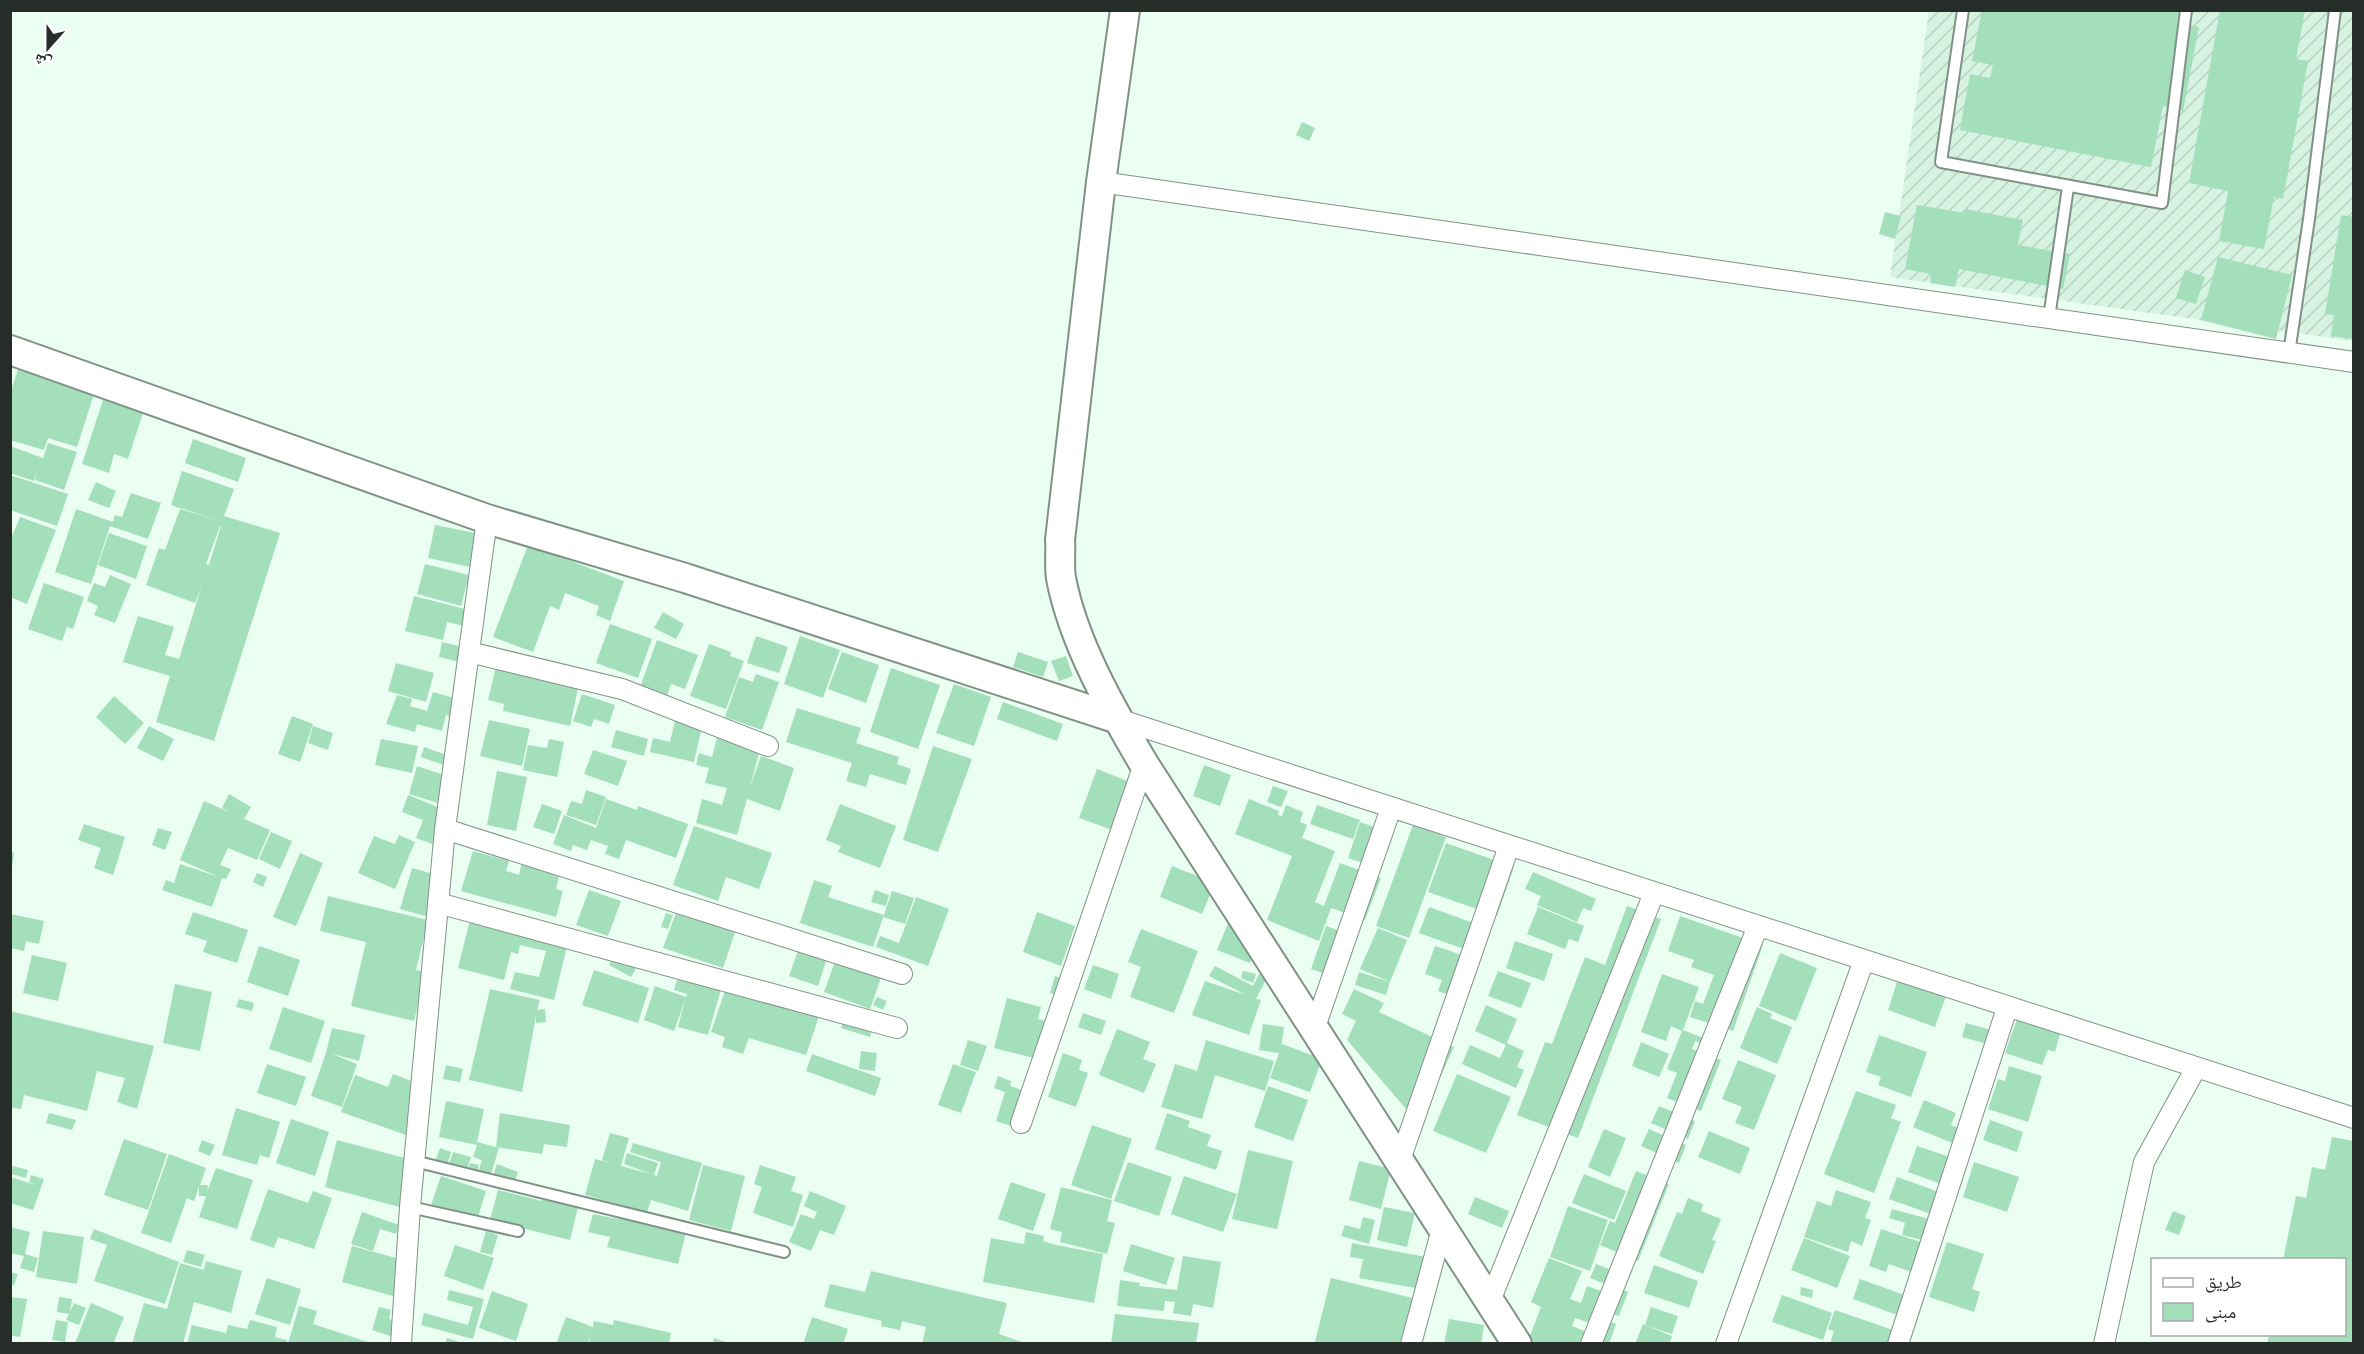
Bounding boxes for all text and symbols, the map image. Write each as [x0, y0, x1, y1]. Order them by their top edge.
north arrow [18, 18, 78, 78]
text: ش [32, 50, 54, 73]
legend [2151, 1258, 2346, 1336]
text: طريق [2205, 1272, 2242, 1293]
text: مبنى [2205, 1302, 2236, 1323]

